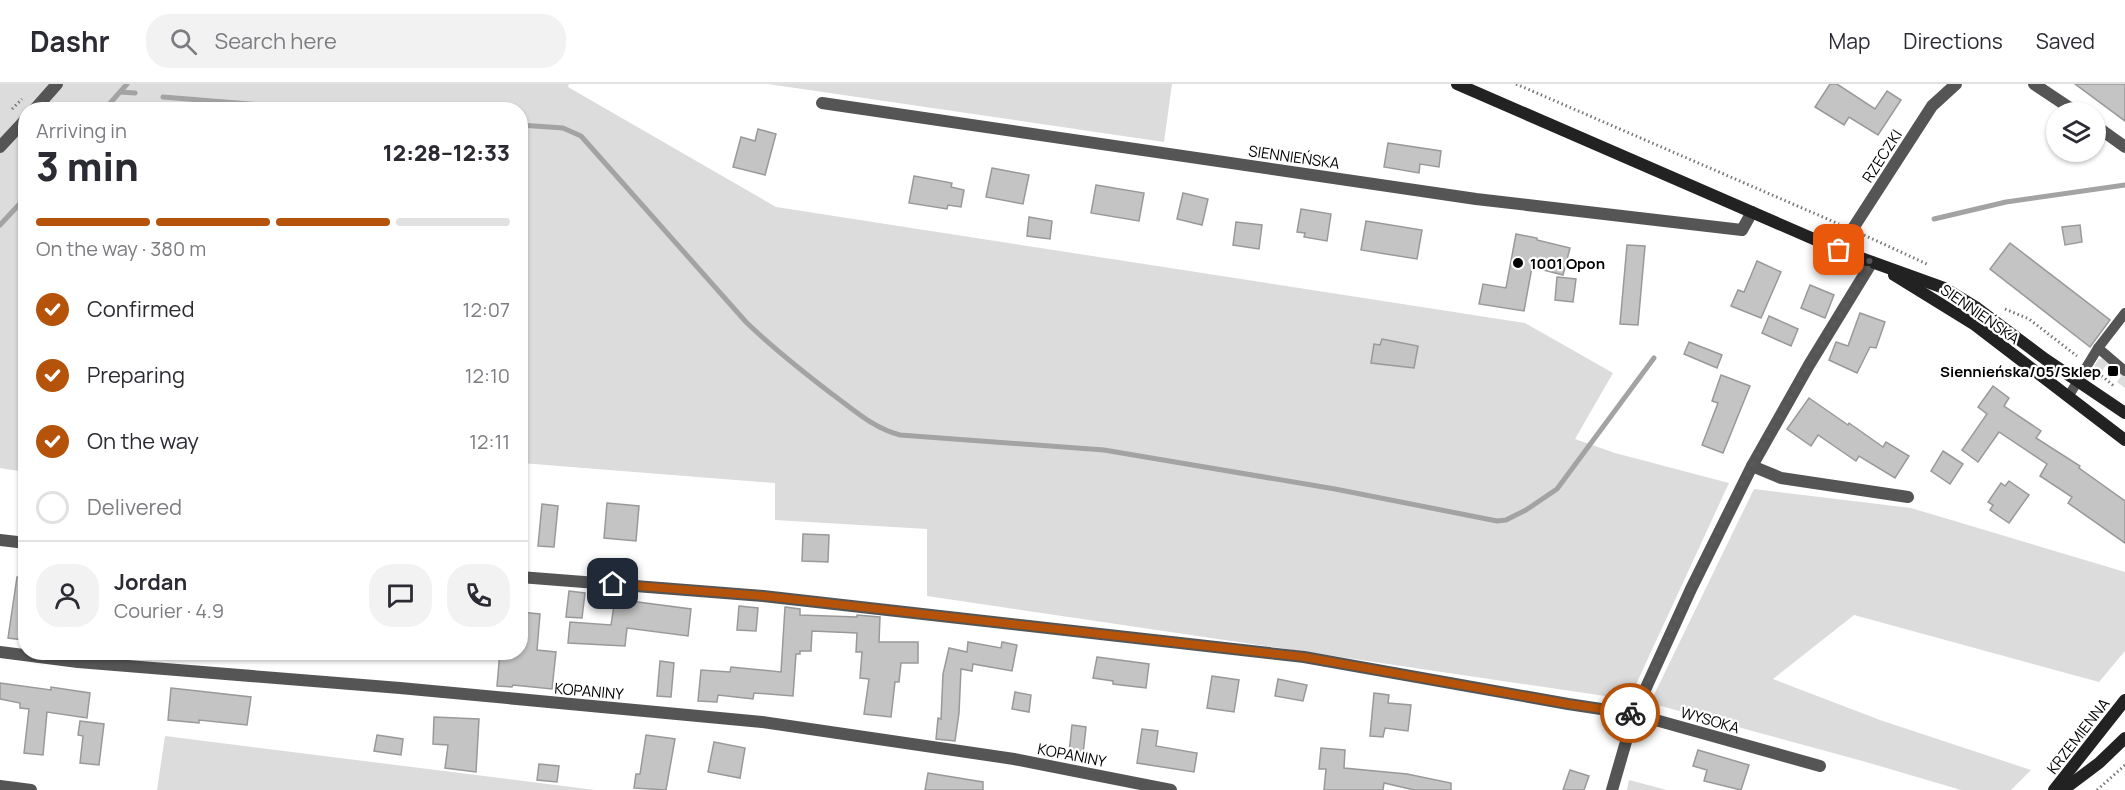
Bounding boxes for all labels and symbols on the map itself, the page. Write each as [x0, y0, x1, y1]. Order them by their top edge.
street label: RZECZKI [1857, 125, 1907, 187]
street label: SIENNIEŃSKA [1247, 140, 1341, 174]
pin [1813, 224, 1864, 275]
place label: 1001 Opon [1530, 253, 1605, 274]
marker: 1001 Opon [1511, 256, 1525, 270]
street label: SIENNIEŃSKA [1936, 279, 2024, 349]
place label: Siennieńska/05/Sklep [1940, 361, 2101, 382]
marker: Siennieńska/05/Sklep [2106, 364, 2120, 378]
pin [587, 558, 638, 609]
street label: KOPANINY [553, 678, 625, 705]
courier [1600, 683, 1660, 743]
street label: KRZEMIENNA [2042, 693, 2115, 778]
street label: WYSOKA [1678, 702, 1742, 739]
street label: KOPANINY [1036, 738, 1109, 772]

